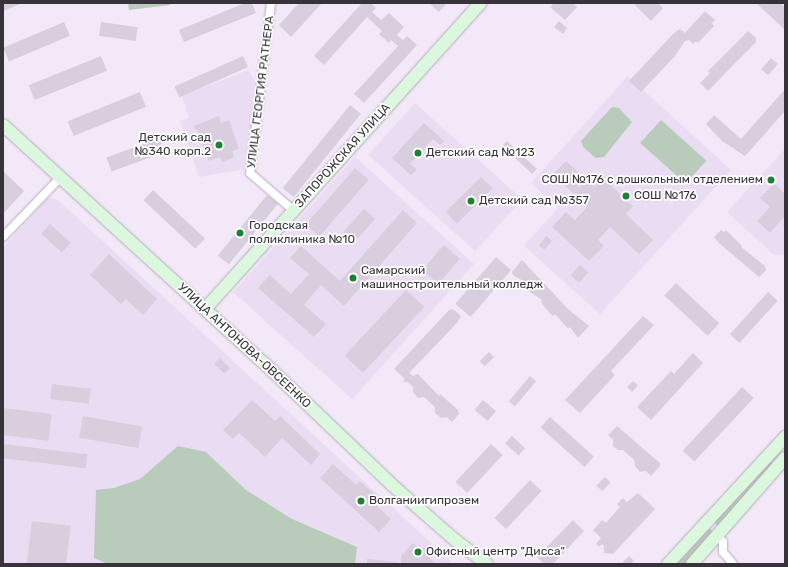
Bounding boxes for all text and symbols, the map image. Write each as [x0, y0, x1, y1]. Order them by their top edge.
street label: УЛИЦА ГЕОРГИЯ РАТНЕРА [245, 15, 277, 169]
street label: ЗАПОРОЖСКАЯ УЛИЦА [292, 101, 394, 211]
place label: Детский сад №340 корп.2 [135, 131, 211, 159]
marker: Детский сад №340 корп.2 [214, 140, 224, 150]
place label: Детский сад №123 [426, 146, 535, 160]
marker: Детский сад №123 [413, 148, 423, 158]
place label: СОШ №176 с дошкольным отделением [541, 173, 763, 187]
marker: СОШ №176 с дошкольным отделением [766, 175, 776, 185]
place label: СОШ №176 [634, 189, 697, 203]
marker: СОШ №176 [621, 191, 631, 201]
place label: Детский сад №357 [479, 194, 589, 208]
marker: Детский сад №357 [466, 196, 476, 206]
place label: Городская поликлиника №10 [249, 219, 355, 247]
marker: Городская поликлиника №10 [234, 227, 246, 239]
place label: Самарский машиностроительный колледж [361, 264, 543, 292]
marker: Самарский машиностроительный колледж [348, 273, 358, 283]
street label: УЛИЦА АНТОНОВА-ОВСЕЕНКО [174, 280, 314, 412]
place label: Волганиигипрозем [369, 494, 479, 508]
marker: Волганиигипрозем [356, 496, 366, 506]
place label: Офисный центр "Дисса" [426, 545, 565, 559]
marker: Офисный центр "Дисса" [413, 547, 423, 557]

